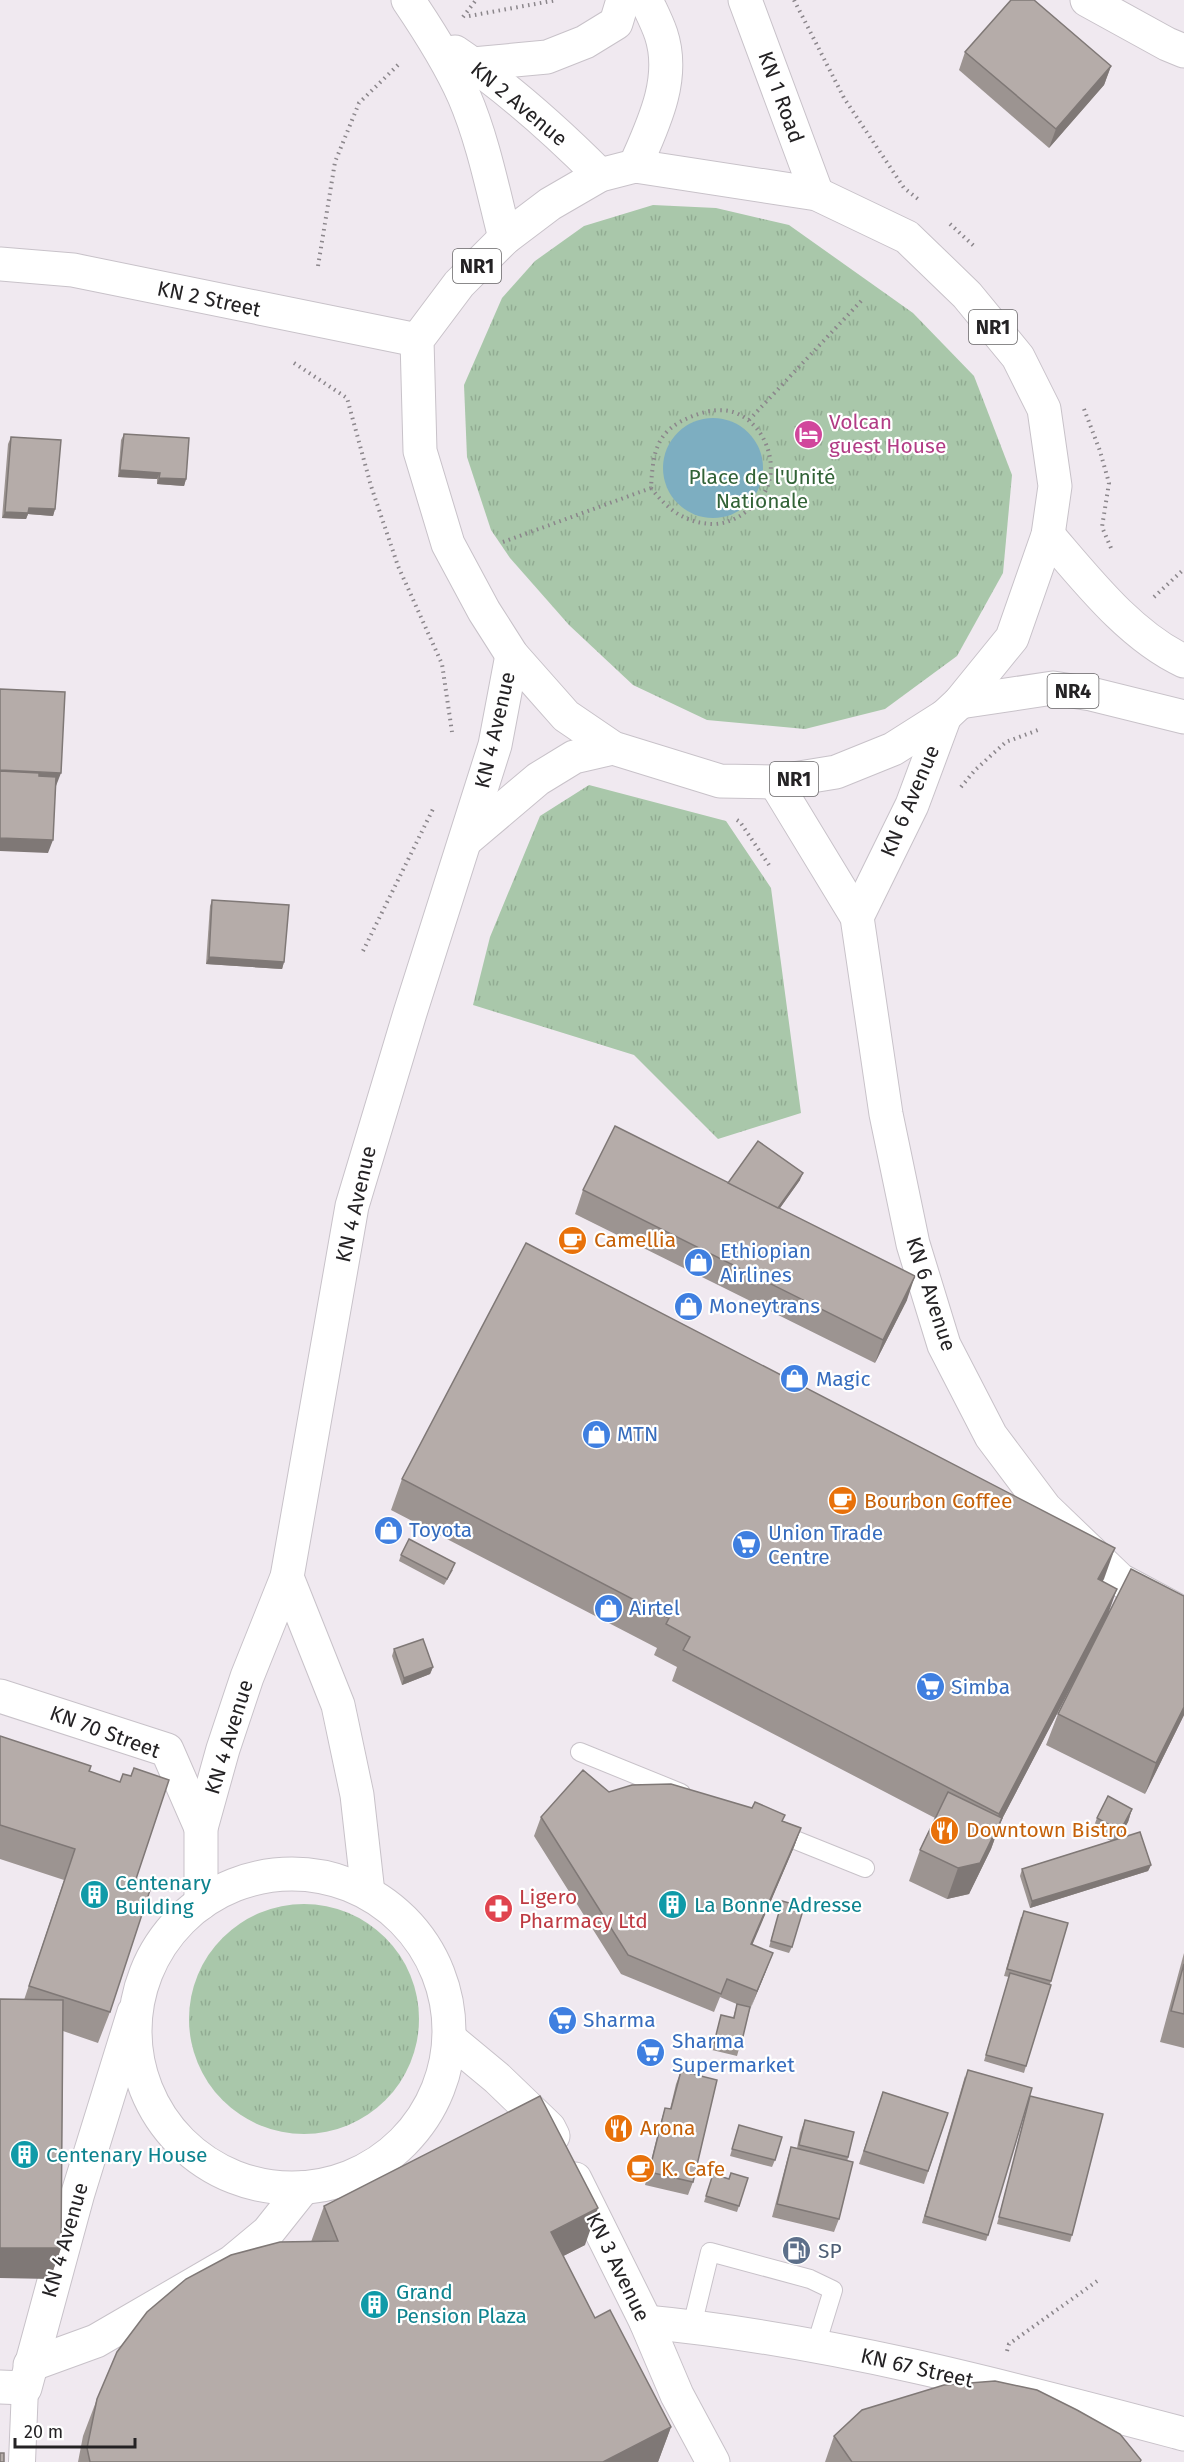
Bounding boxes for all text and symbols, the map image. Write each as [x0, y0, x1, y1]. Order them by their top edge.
street label: KN 1 Road [752, 48, 810, 146]
street label: KN 2 Avenue [465, 56, 573, 152]
road number: NR1 [453, 249, 501, 283]
street label: KN 2 Street [155, 275, 264, 323]
road number: NR1 [969, 310, 1017, 344]
place label: Volcan guest House [829, 409, 946, 459]
hotel icon: Volcan guest House [792, 418, 824, 450]
park label: Place de l'Unité Nationale [689, 464, 835, 514]
street label: KN 4 Avenue [469, 669, 521, 791]
road number: NR4 [1048, 674, 1098, 708]
street label: KN 6 Avenue [875, 741, 945, 861]
road number: NR1 [770, 762, 818, 796]
street label: KN 4 Avenue [330, 1143, 382, 1265]
cafe icon: Camellia [557, 1224, 589, 1256]
place label: Camellia [594, 1227, 676, 1253]
street label: KN 6 Avenue [900, 1234, 962, 1354]
place label: Ethiopian Airlines [720, 1238, 811, 1288]
shop icon: Ethiopian Airlines [683, 1247, 715, 1279]
shop icon: Moneytrans [672, 1290, 704, 1322]
place label: Moneytrans [709, 1293, 820, 1319]
shop icon: Magic [779, 1363, 811, 1395]
place label: Magic [816, 1366, 870, 1392]
shop icon: MTN [580, 1418, 612, 1450]
place label: MTN [617, 1421, 658, 1447]
cafe icon: Bourbon Coffee [827, 1485, 859, 1517]
place label: Bourbon Coffee [864, 1488, 1012, 1514]
shop icon: Toyota [372, 1514, 404, 1546]
place label: Toyota [409, 1517, 472, 1543]
place label: Union Trade Centre [768, 1520, 883, 1570]
supermarket icon: Union Trade Centre [731, 1529, 763, 1561]
shop icon: Airtel [592, 1592, 624, 1624]
place label: Airtel [629, 1595, 680, 1621]
supermarket icon: Simba [914, 1671, 946, 1703]
place label: Simba [951, 1674, 1010, 1700]
street label: KN 4 Avenue [199, 1676, 259, 1798]
street label: KN 70 Street [46, 1700, 164, 1764]
restaurant icon: Downtown Bistro [929, 1814, 961, 1846]
place label: Downtown Bistro [966, 1817, 1127, 1843]
place label: Centenary Building [115, 1870, 212, 1920]
building icon: Centenary Building [78, 1879, 110, 1911]
place label: Ligero Pharmacy Ltd [519, 1884, 648, 1934]
building icon: La Bonne Adresse [657, 1889, 689, 1921]
place label: La Bonne Adresse [694, 1892, 862, 1918]
pharmacy icon: Ligero Pharmacy Ltd [482, 1893, 514, 1925]
supermarket icon: Sharma [546, 2004, 578, 2036]
place label: Sharma [583, 2007, 656, 2033]
place label: Sharma Supermarket [672, 2028, 795, 2078]
supermarket icon: Sharma Supermarket [635, 2037, 667, 2069]
restaurant icon: Arona [603, 2112, 635, 2144]
place label: Arona [640, 2115, 696, 2141]
building icon: Centenary House [9, 2139, 41, 2171]
place label: Centenary House [46, 2142, 208, 2168]
cafe icon: K. Cafe [624, 2153, 656, 2185]
place label: K. Cafe [661, 2156, 725, 2182]
street label: KN 4 Avenue [36, 2179, 94, 2301]
street label: KN 3 Avenue [580, 2208, 656, 2326]
fuel station icon: SP [781, 2235, 813, 2267]
place label: SP [818, 2238, 842, 2264]
place label: Grand Pension Plaza [396, 2279, 527, 2329]
building icon: Grand Pension Plaza [359, 2288, 391, 2320]
street label: KN 67 Street [858, 2342, 976, 2394]
scale bar [15, 2411, 135, 2449]
text: 20 m [24, 2421, 63, 2443]

